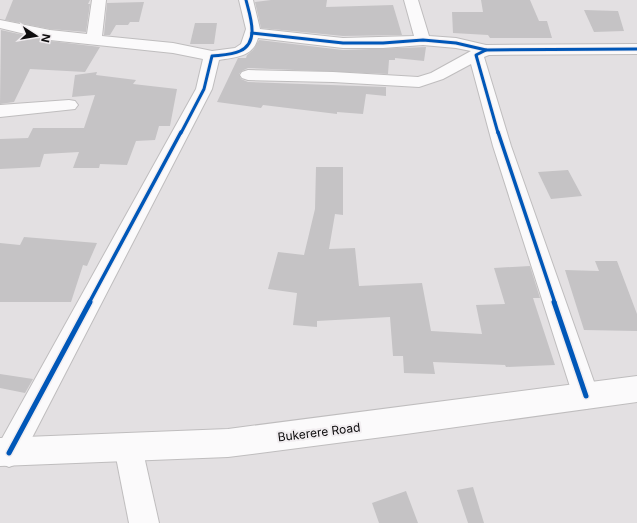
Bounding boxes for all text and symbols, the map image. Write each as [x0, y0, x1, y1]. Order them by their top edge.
north arrow [16, 16, 56, 56]
text: N [38, 33, 54, 44]
street label: Bukerere Road [277, 419, 361, 445]

